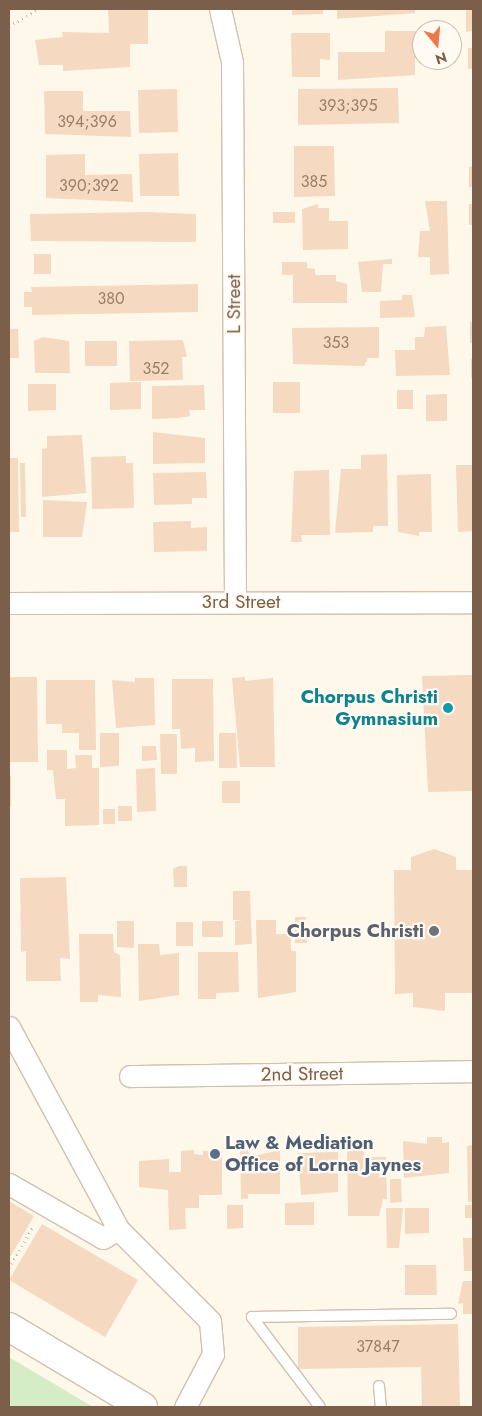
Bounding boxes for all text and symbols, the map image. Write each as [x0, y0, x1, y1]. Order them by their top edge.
north arrow [412, 20, 462, 70]
text: N [433, 47, 449, 70]
house number: 393;395 [319, 96, 377, 116]
house number: 394;396 [57, 112, 117, 132]
house number: 385 [301, 172, 327, 192]
house number: 390;392 [59, 176, 119, 196]
street label: L Street [223, 274, 245, 334]
house number: 380 [97, 289, 125, 309]
house number: 353 [323, 333, 349, 353]
house number: 352 [143, 359, 169, 379]
street label: 3rd Street [202, 591, 280, 613]
place label: Chorpus Christi Gymnasium [301, 686, 438, 730]
marker: Chorpus Christi Gymnasium [442, 702, 454, 714]
place label: Chorpus Christi [287, 920, 424, 942]
marker: Chorpus Christi [428, 925, 440, 937]
street label: 2nd Street [260, 1062, 344, 1086]
place label: Law & Mediation Office of Lorna Jaynes [225, 1132, 421, 1176]
marker: Law & Mediation Office of Lorna Jaynes [209, 1148, 221, 1160]
house number: 37847 [356, 1337, 400, 1357]

